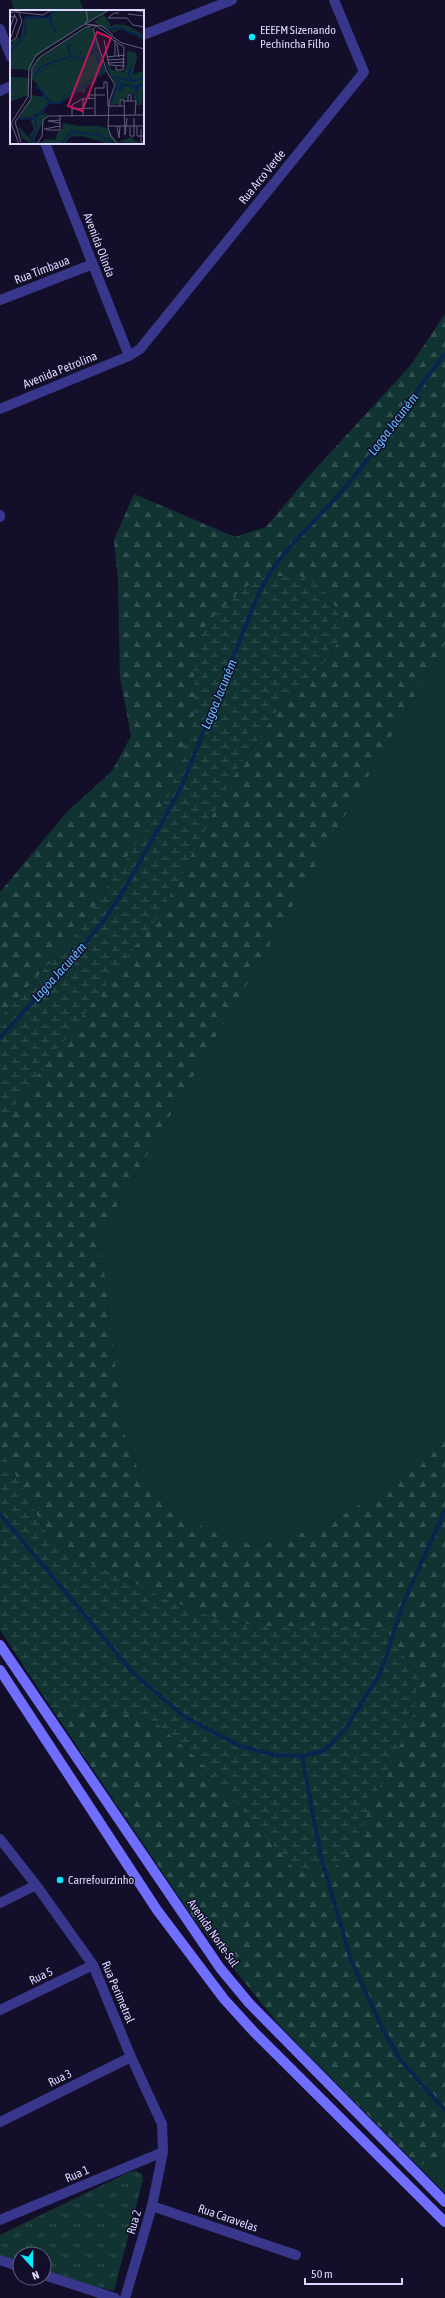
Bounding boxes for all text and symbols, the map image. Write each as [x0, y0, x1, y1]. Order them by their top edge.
inset map [10, 10, 144, 144]
place label: EEEFM Sizenando Pechincha Filho [260, 23, 336, 51]
marker: EEEFM Sizenando Pechincha Filho [247, 32, 257, 42]
street label: Rua Arco Verde [236, 147, 288, 207]
street label: Avenida Olinda [80, 211, 118, 279]
street label: Rua Timbaua [12, 253, 72, 287]
street label: Avenida Petrolina [21, 349, 99, 391]
water label: Lagoa Jacuném [365, 390, 422, 458]
water label: Lagoa Jacuném [198, 656, 240, 731]
water label: Lagoa Jacuném [29, 939, 90, 1004]
place label: Carrefourzinho [68, 1873, 135, 1887]
marker: Carrefourzinho [55, 1875, 65, 1885]
street label: Avenida Norte-Sul [184, 1896, 242, 1970]
street label: Rua Perimetral [99, 1959, 138, 2026]
street label: Rua 5 [27, 1964, 55, 1988]
street label: Rua 3 [46, 2066, 74, 2090]
street label: Rua 1 [63, 2163, 91, 2185]
street label: Rua Caravelas [196, 2201, 260, 2235]
street label: Rua 2 [124, 2208, 144, 2236]
north arrow [12, 2246, 52, 2286]
scale bar [305, 2260, 402, 2286]
text: 50 m [311, 2267, 333, 2281]
text: N [30, 2269, 41, 2282]

